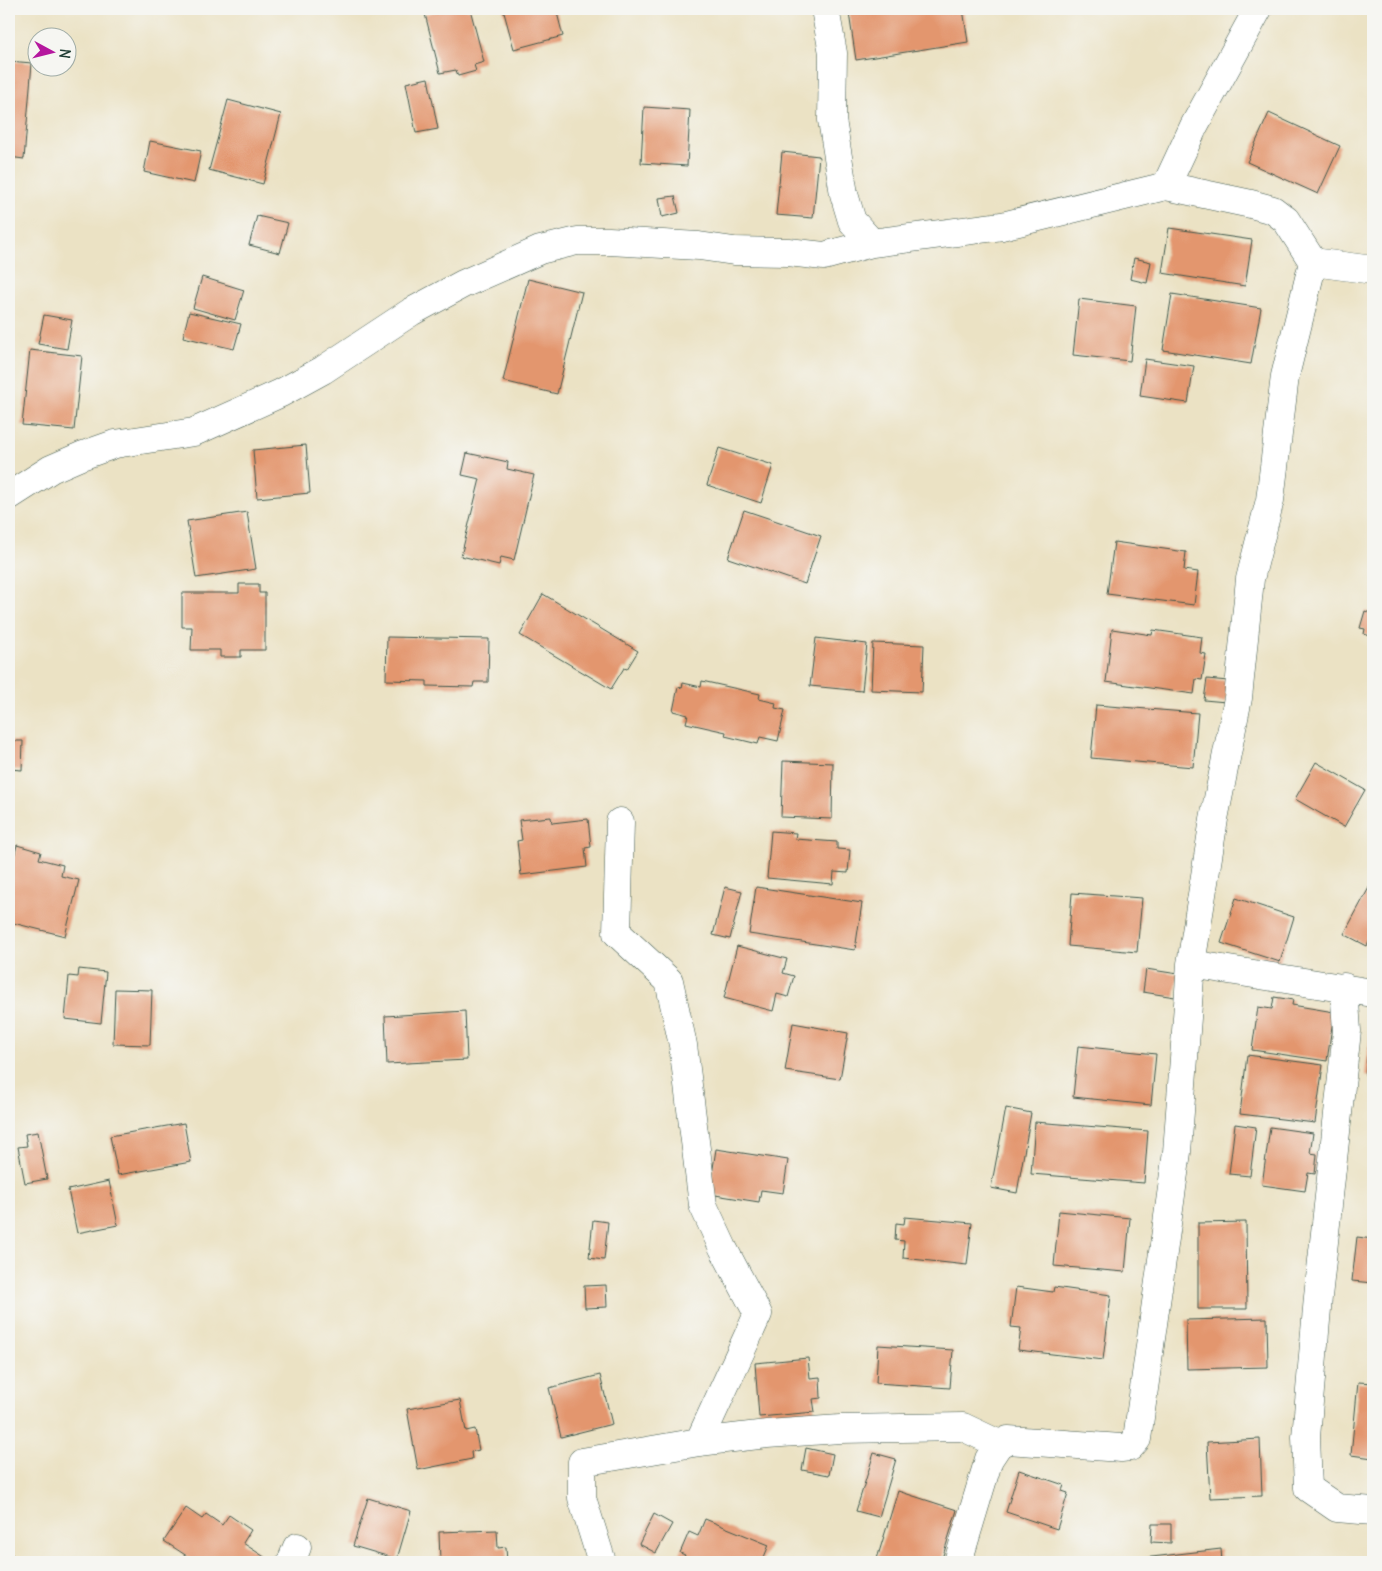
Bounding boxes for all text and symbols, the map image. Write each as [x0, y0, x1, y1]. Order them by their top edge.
north arrow [28, 28, 78, 78]
text: N [55, 48, 74, 59]

